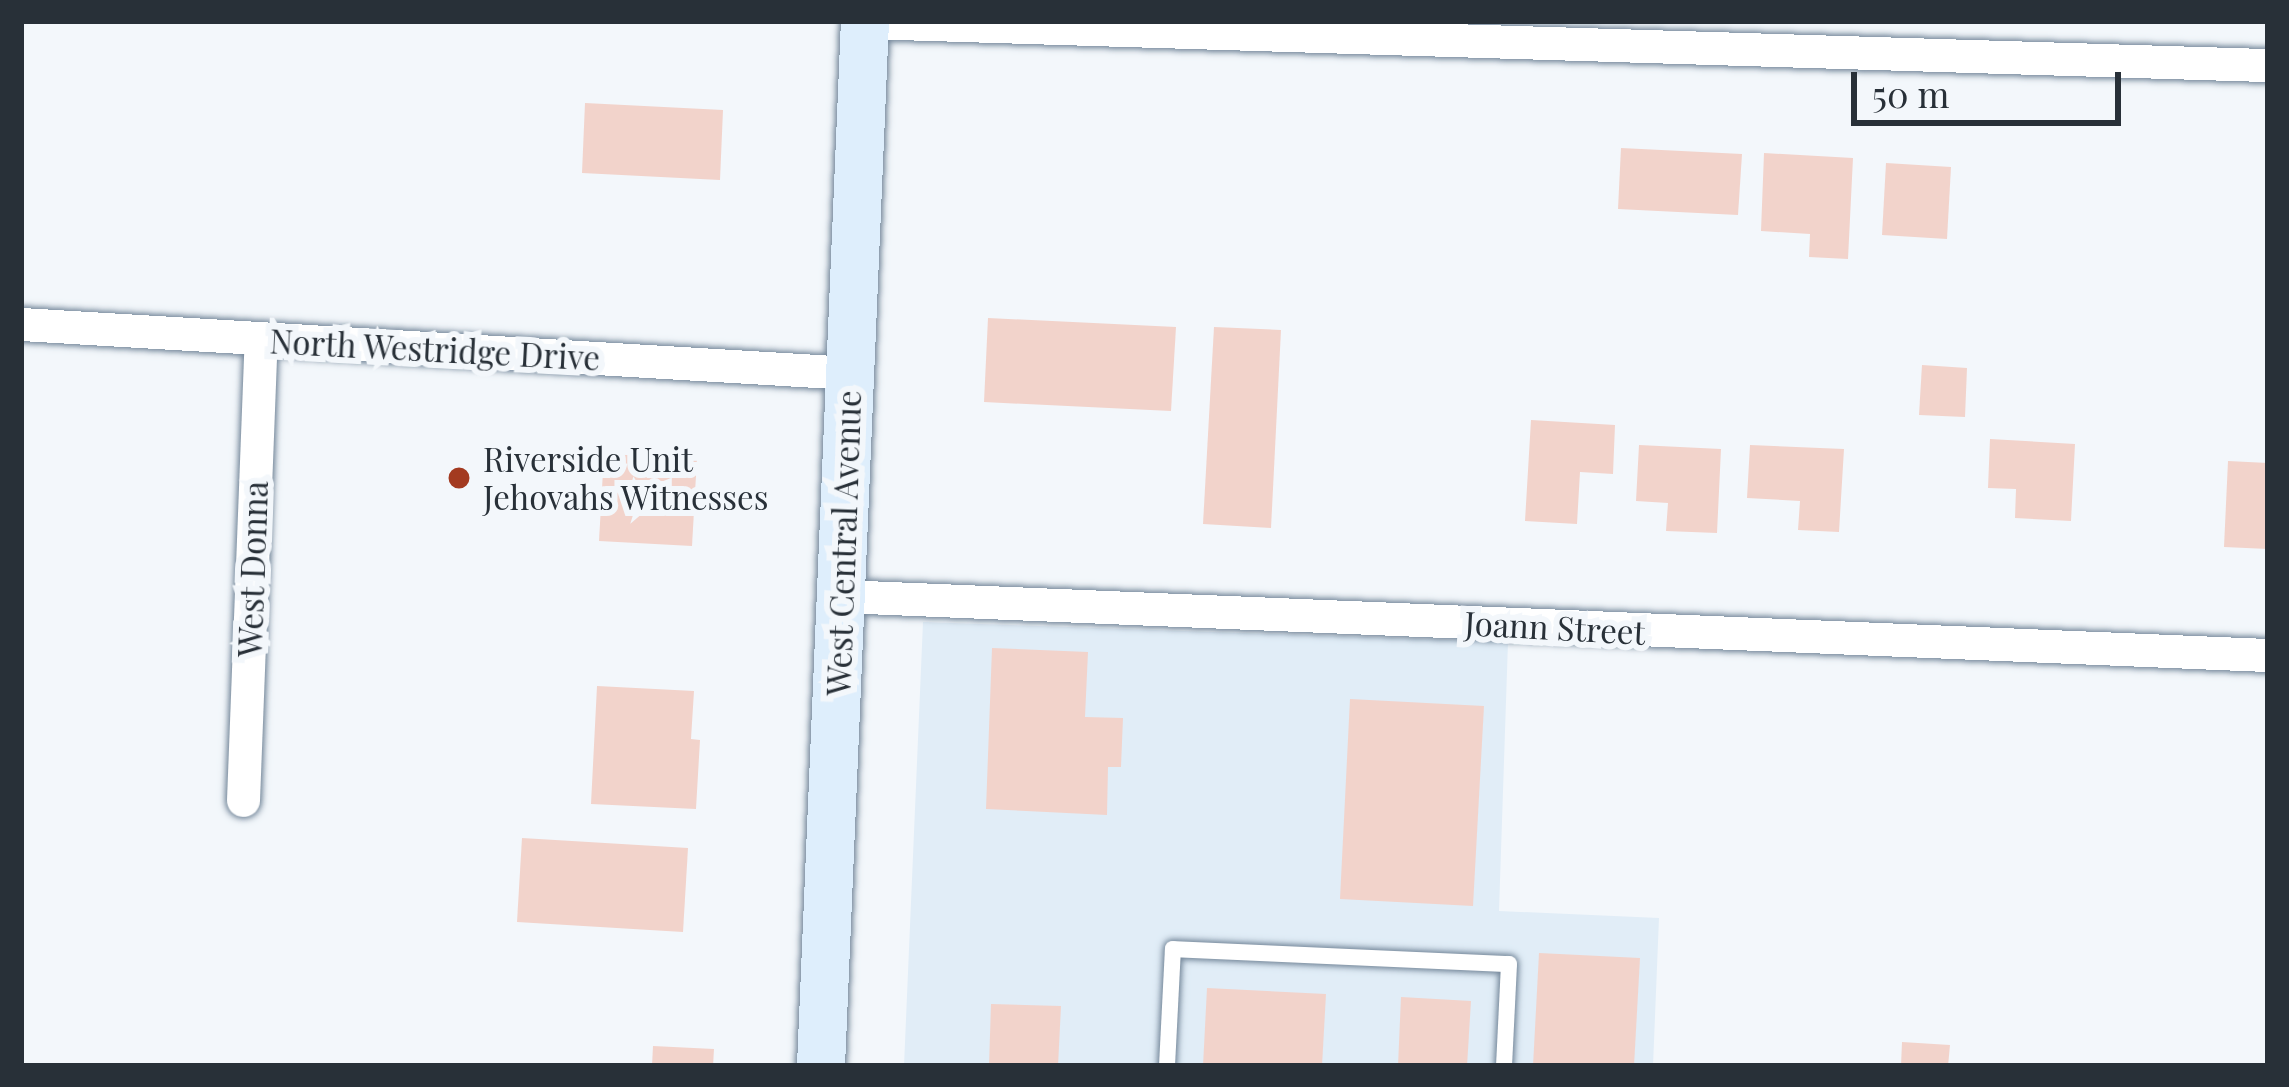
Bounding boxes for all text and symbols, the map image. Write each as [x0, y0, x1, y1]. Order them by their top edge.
scale bar [1857, 48, 2127, 122]
text: 50 m [1872, 69, 1949, 117]
street label: North Westridge Drive [268, 321, 602, 377]
street label: West Central Avenue [818, 389, 868, 697]
place label: Riverside Unit Jehovahs Witnesses [483, 439, 770, 517]
marker: Riverside Unit Jehovahs Witnesses [446, 465, 472, 491]
street label: West Donna [229, 480, 275, 658]
street label: Joann Street [1464, 602, 1646, 652]

